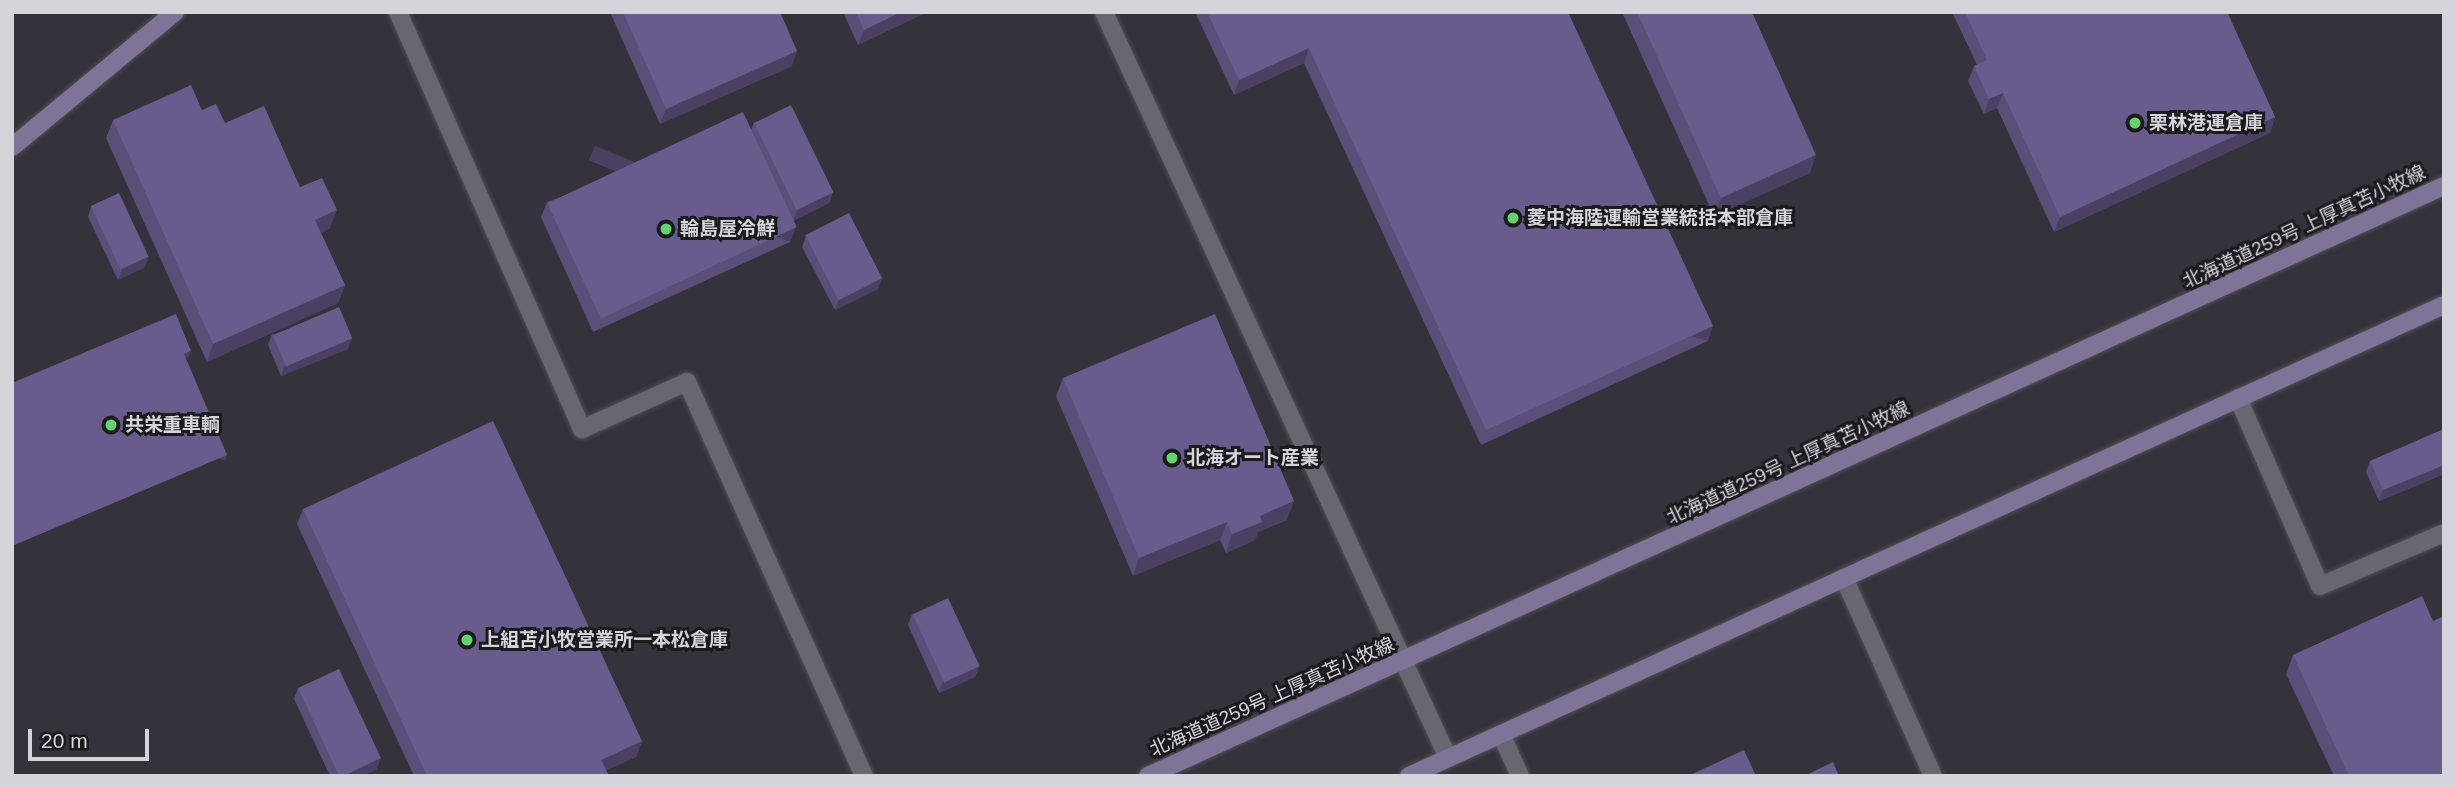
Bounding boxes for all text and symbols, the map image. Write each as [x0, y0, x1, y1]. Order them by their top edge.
place label: 栗林港運倉庫 [2149, 112, 2263, 134]
marker: 栗林港運倉庫 [2127, 115, 2143, 131]
street label: 北海道道259号 上厚真苫小牧線 [2179, 161, 2429, 293]
place label: 菱中海陸運輸営業統括本部倉庫 [1527, 207, 1793, 229]
marker: 菱中海陸運輸営業統括本部倉庫 [1505, 210, 1521, 226]
place label: 輪島屋冷鮮 [680, 218, 775, 240]
marker: 輪島屋冷鮮 [658, 221, 674, 237]
street label: 北海道道259号 上厚真苫小牧線 [1663, 397, 1913, 529]
place label: 共栄重車輌 [125, 414, 220, 436]
marker: 共栄重車輌 [103, 417, 119, 433]
place label: 北海オート産業 [1186, 447, 1319, 469]
marker: 北海オート産業 [1164, 450, 1180, 466]
place label: 上組苫小牧営業所一本松倉庫 [481, 629, 728, 651]
marker: 上組苫小牧営業所一本松倉庫 [459, 632, 475, 648]
street label: 北海道道259号 上厚真苫小牧線 [1146, 633, 1398, 761]
scale bar [32, 714, 152, 758]
text: 20 m [41, 729, 88, 752]

